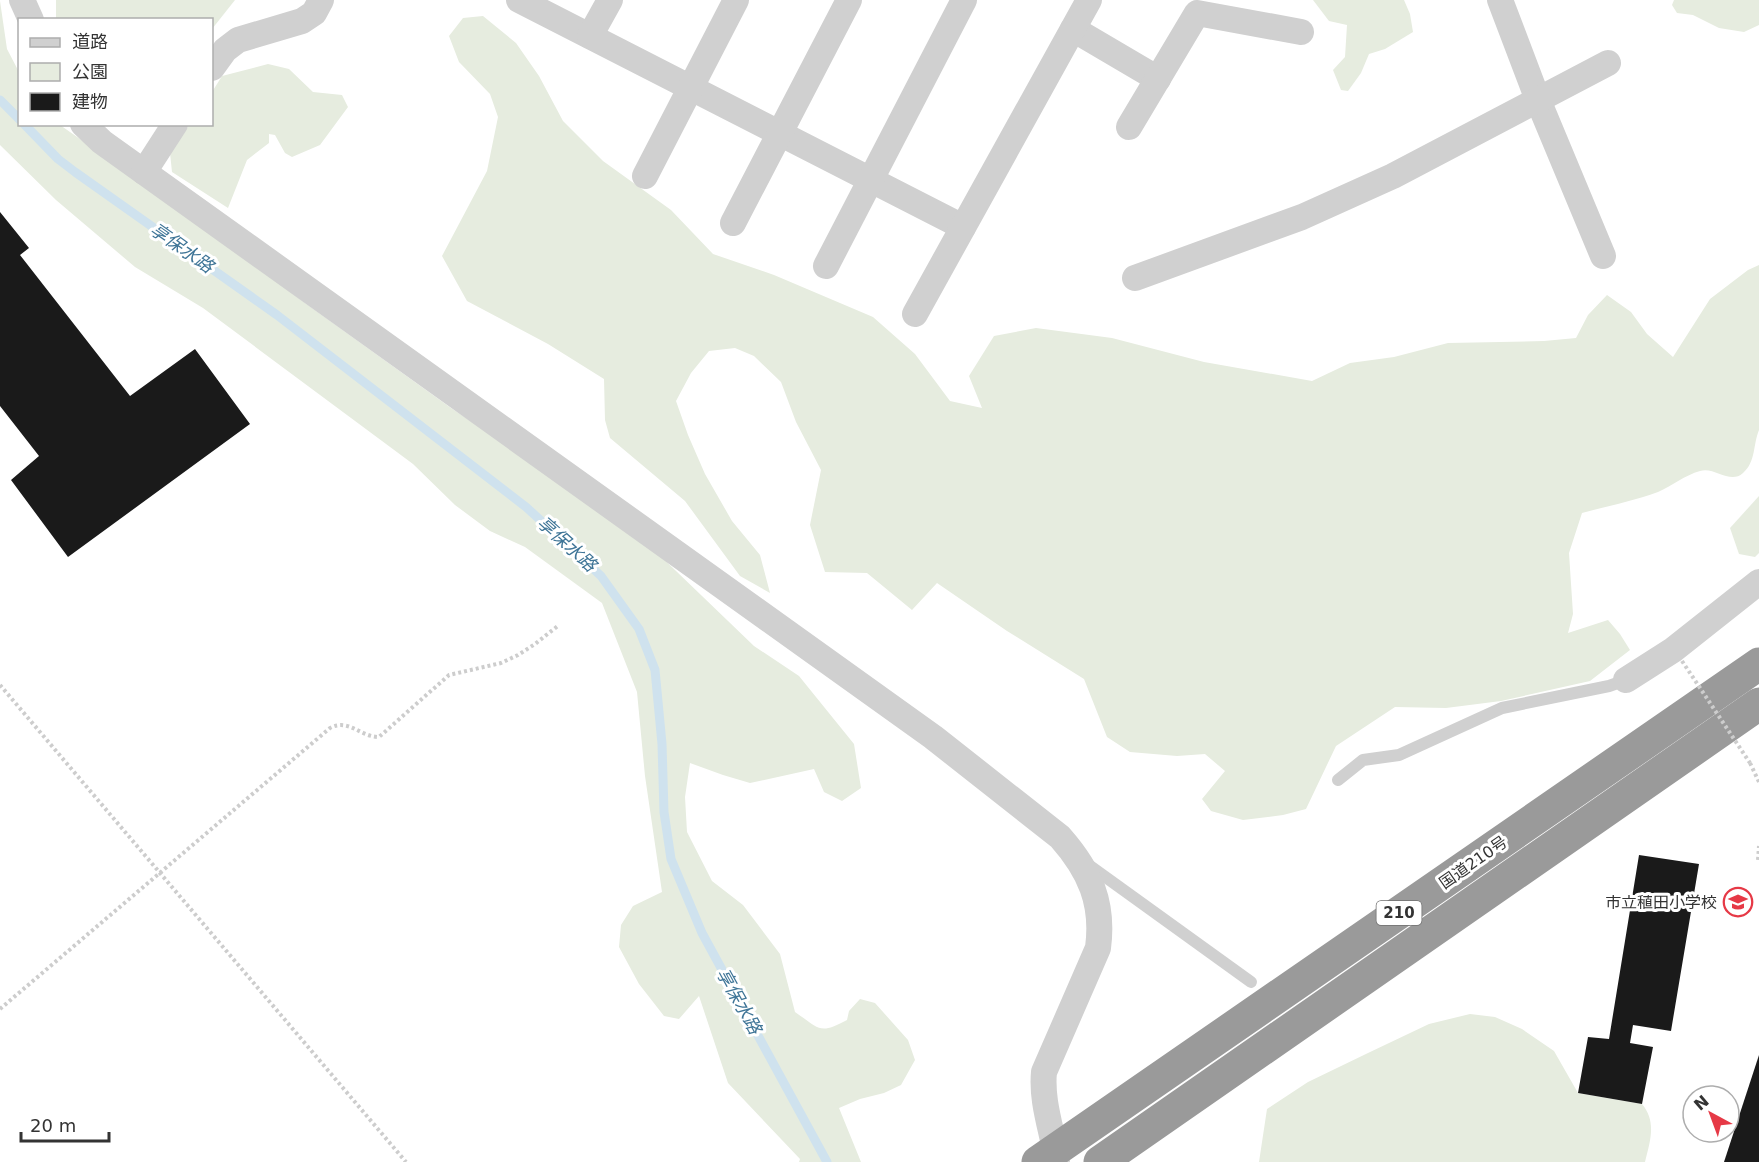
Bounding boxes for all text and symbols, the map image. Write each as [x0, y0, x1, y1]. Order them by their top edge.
legend [18, 18, 213, 126]
text: 道路 [72, 31, 108, 52]
text: 公園 [72, 61, 108, 82]
text: 建物 [72, 91, 108, 112]
water label: 享保水路 [147, 218, 219, 278]
water label: 享保水路 [534, 512, 603, 577]
street label: 国道210号 [1436, 832, 1511, 893]
school or university icon: 市立稙田小学校 [1722, 886, 1754, 918]
place label: 市立稙田小学校 [1605, 893, 1717, 912]
road number: 210 [1376, 901, 1422, 925]
water label: 享保水路 [713, 964, 767, 1039]
north arrow [1681, 1084, 1741, 1144]
text: N [1690, 1091, 1713, 1115]
scale bar [21, 1105, 110, 1143]
text: 20 m [30, 1115, 76, 1136]

